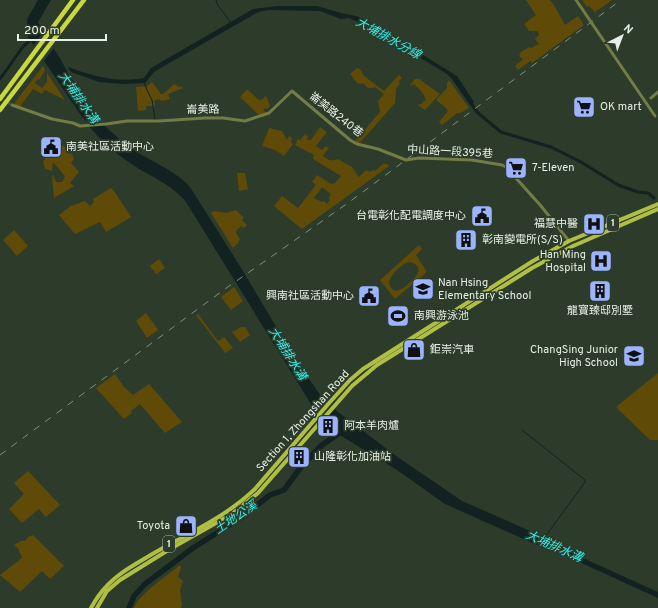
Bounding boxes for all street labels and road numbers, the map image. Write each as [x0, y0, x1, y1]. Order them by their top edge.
street label: 崙美路240巷 [306, 90, 366, 140]
street label: 崙美路 [186, 103, 220, 117]
street label: 中山路一段395巷 [407, 143, 493, 161]
road number: 1 [607, 215, 619, 231]
street label: Section 1, Zhongshan Road [253, 367, 353, 475]
road number: 1 [163, 536, 175, 552]

